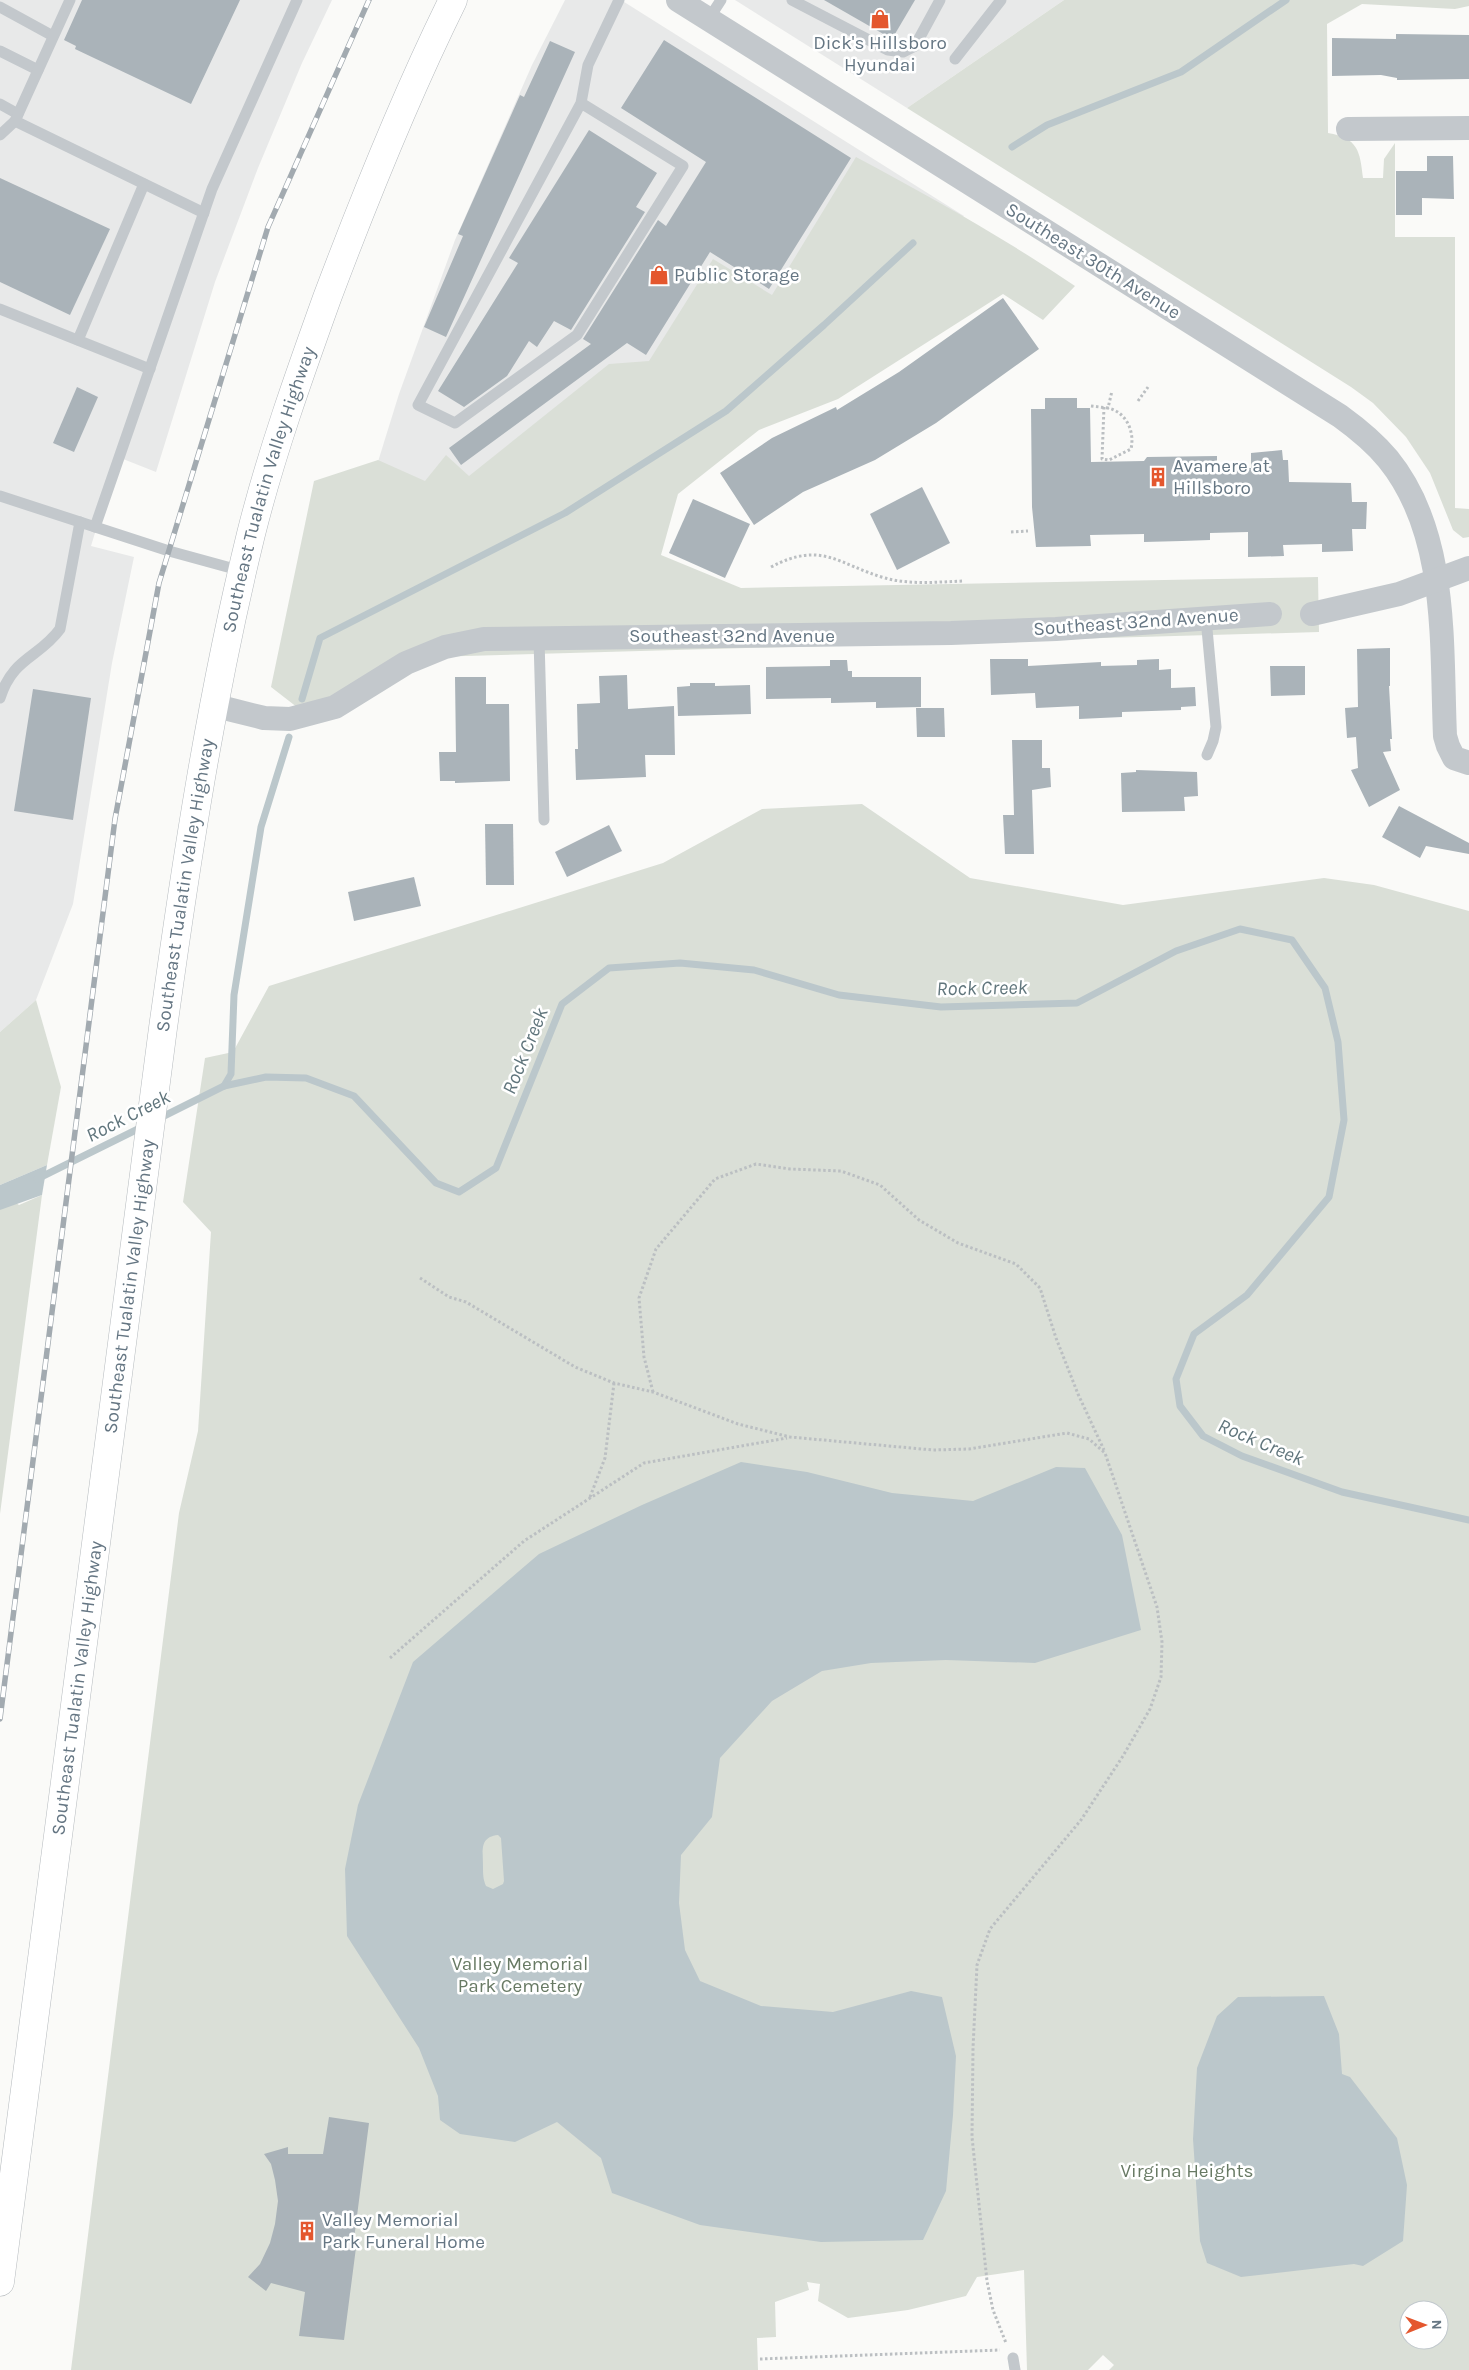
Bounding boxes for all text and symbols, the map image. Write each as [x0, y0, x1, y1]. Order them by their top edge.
shop icon: Dick's Hillsboro Hyundai [869, 8, 891, 30]
place label: Dick's Hillsboro Hyundai [813, 32, 947, 76]
street label: Southeast 30th Avenue [1002, 198, 1184, 324]
shop icon: Public Storage [648, 264, 670, 286]
place label: Public Storage [674, 264, 799, 286]
street label: Southeast Tualatin Valley Highway [218, 343, 320, 635]
place label: Avamere at Hillsboro [1173, 455, 1270, 499]
building icon: Avamere at Hillsboro [1147, 466, 1169, 488]
street label: Southeast 32nd Avenue [1033, 604, 1239, 640]
street label: Southeast 32nd Avenue [629, 625, 835, 647]
street label: Southeast Tualatin Valley Highway [152, 737, 219, 1033]
water label: Rock Creek [936, 976, 1029, 1000]
water label: Rock Creek [497, 1004, 553, 1098]
water label: Rock Creek [82, 1085, 175, 1147]
street label: Southeast Tualatin Valley Highway [99, 1138, 159, 1435]
water label: Rock Creek [1215, 1414, 1308, 1471]
street label: Southeast Tualatin Valley Highway [47, 1539, 107, 1837]
park label: Valley Memorial Park Cemetery [452, 1953, 588, 1997]
park label: Virgina Heights [1120, 2160, 1254, 2182]
place label: Valley Memorial Park Funeral Home [322, 2209, 485, 2253]
building icon: Valley Memorial Park Funeral Home [296, 2220, 318, 2242]
north arrow [1399, 2300, 1449, 2350]
text: N [1428, 2320, 1445, 2330]

